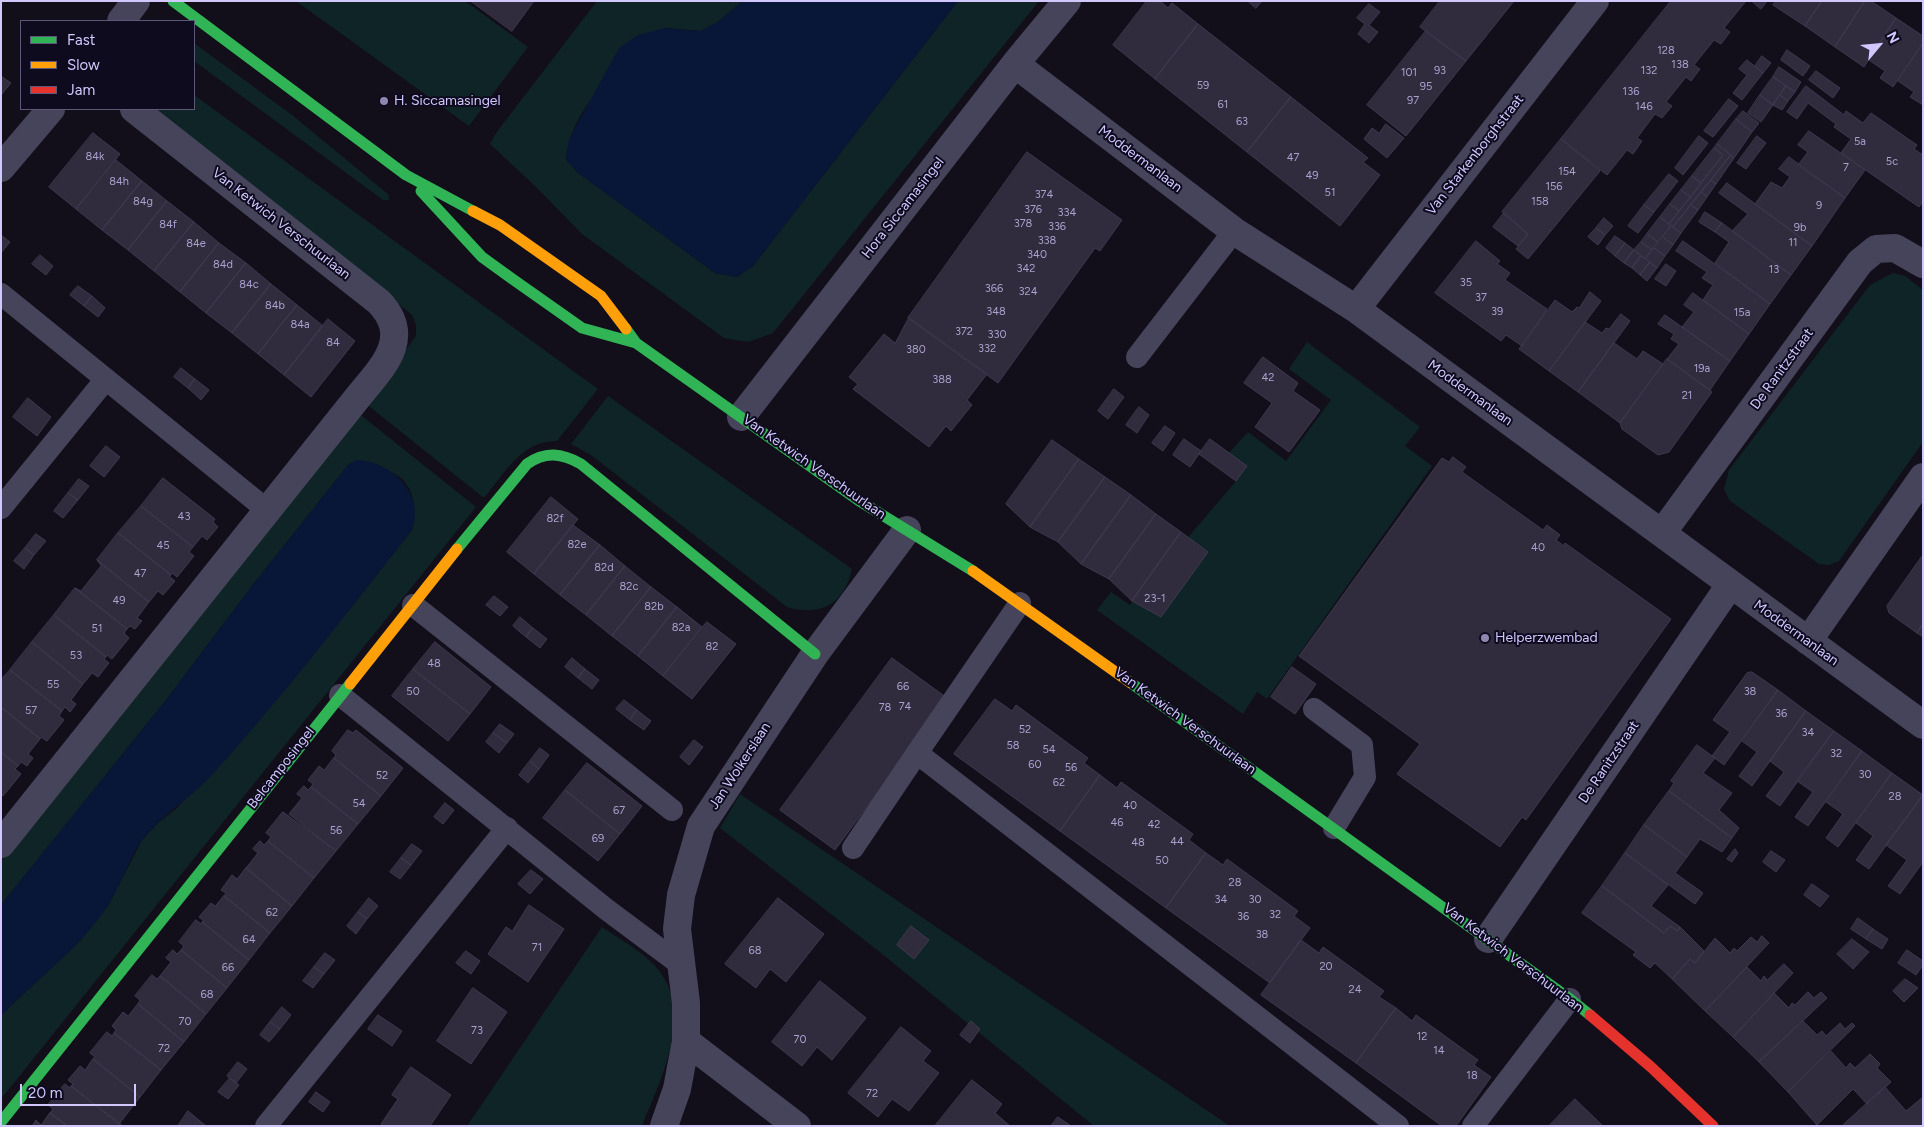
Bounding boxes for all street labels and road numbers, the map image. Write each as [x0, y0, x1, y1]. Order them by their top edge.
street label: Van Starkenborghstraat [1423, 91, 1527, 219]
street label: Moddermanlaan [1095, 122, 1185, 196]
street label: Hora Siccamasingel [858, 154, 948, 262]
street label: Van Ketwich Verschuurlaan [208, 165, 354, 283]
street label: De Ranitzstraat [1747, 325, 1817, 413]
street label: Moddermanlaan [1424, 357, 1516, 429]
street label: Van Ketwich Verschuurlaan [739, 411, 889, 523]
street label: Moddermanlaan [1750, 597, 1842, 669]
street label: Van Ketwich Verschuurlaan [1111, 664, 1259, 778]
street label: De Ranitzstraat [1575, 718, 1643, 806]
street label: Jan Wolkerslaan [706, 719, 774, 813]
street label: Belcamposingel [244, 724, 318, 812]
street label: Van Ketwich Verschuurlaan [1440, 900, 1586, 1016]

